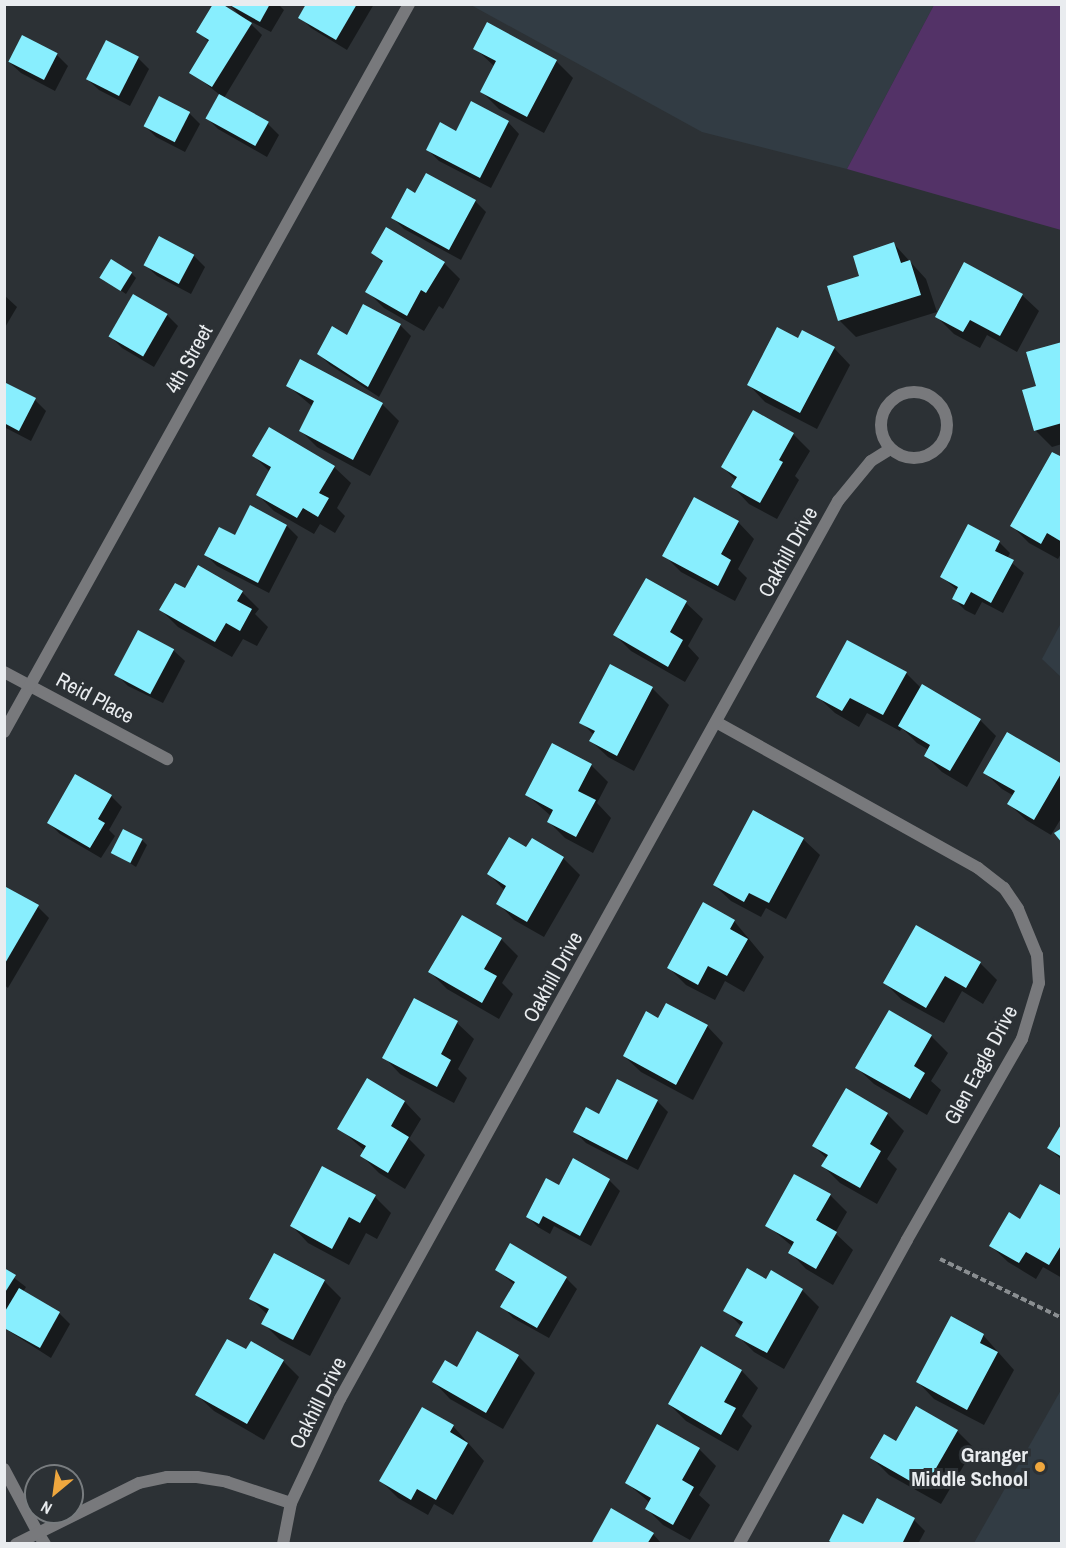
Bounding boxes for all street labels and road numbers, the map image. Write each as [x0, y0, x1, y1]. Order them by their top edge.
street label: 4th Street [160, 320, 218, 398]
street label: Oakhill Drive [753, 502, 823, 602]
street label: Reid Place [52, 667, 138, 729]
street label: Oakhill Drive [518, 927, 588, 1027]
street label: Glen Eagle Drive [939, 1001, 1023, 1129]
street label: Oakhill Drive [284, 1353, 352, 1453]

